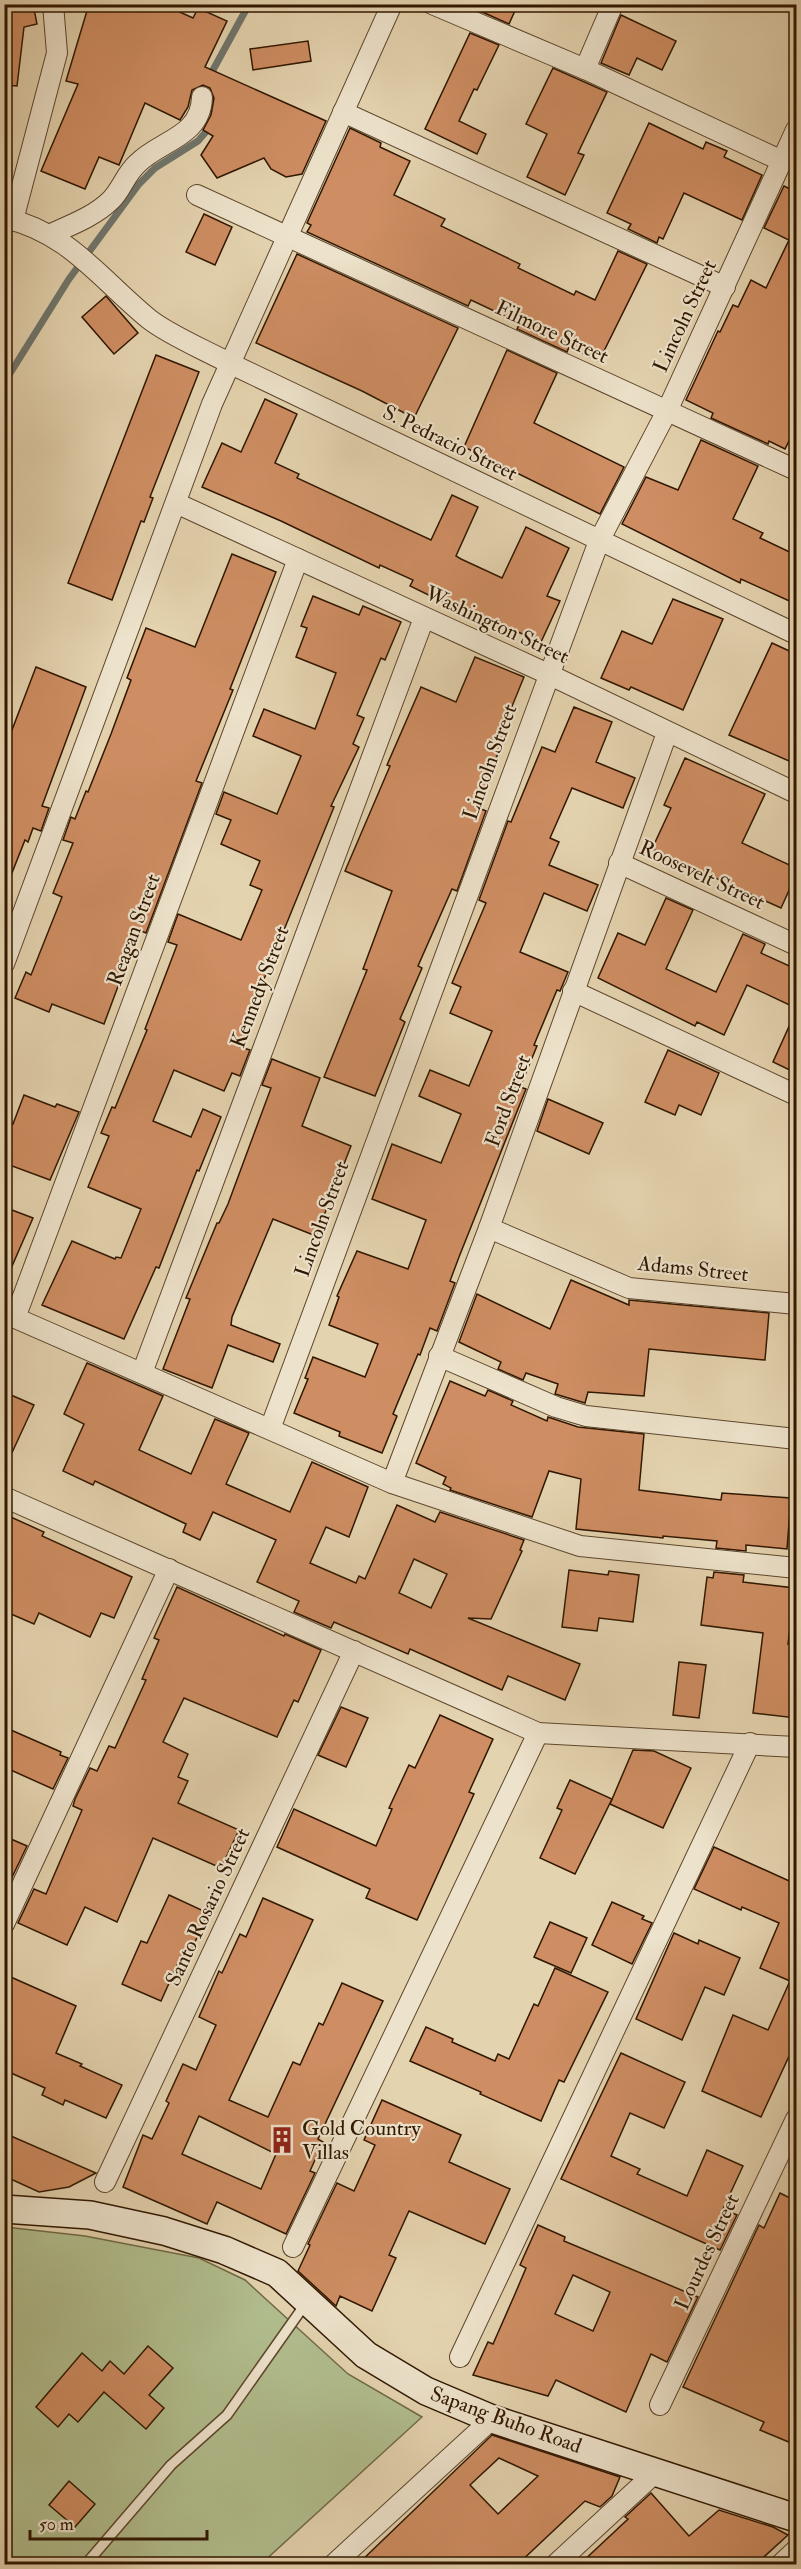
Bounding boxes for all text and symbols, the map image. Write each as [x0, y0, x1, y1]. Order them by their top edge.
street label: Lincoln Street [647, 255, 723, 377]
street label: Filmore Street [491, 294, 613, 370]
street label: S. Pedracio Street [378, 399, 522, 487]
street label: Washington Street [420, 579, 573, 670]
street label: Lincoln Street [457, 700, 523, 824]
street label: Roosevelt Street [635, 834, 769, 916]
street label: Reagan Street [101, 870, 167, 990]
street label: Kennedy Street [224, 922, 296, 1052]
street label: Ford Street [479, 1051, 537, 1151]
street label: Lincoln Street [289, 1157, 355, 1281]
street label: Adams Street [635, 1250, 750, 1288]
street label: Santo Rosario Street [160, 1823, 257, 1990]
place label: Gold Country Villas [302, 2115, 421, 2166]
building icon: Gold Country Villas [267, 2125, 297, 2155]
street label: Lourdes Street [668, 2189, 746, 2315]
street label: Sapang Buho Road [427, 2380, 586, 2460]
scale bar [30, 2503, 207, 2541]
text: 50 m [39, 2513, 74, 2536]

